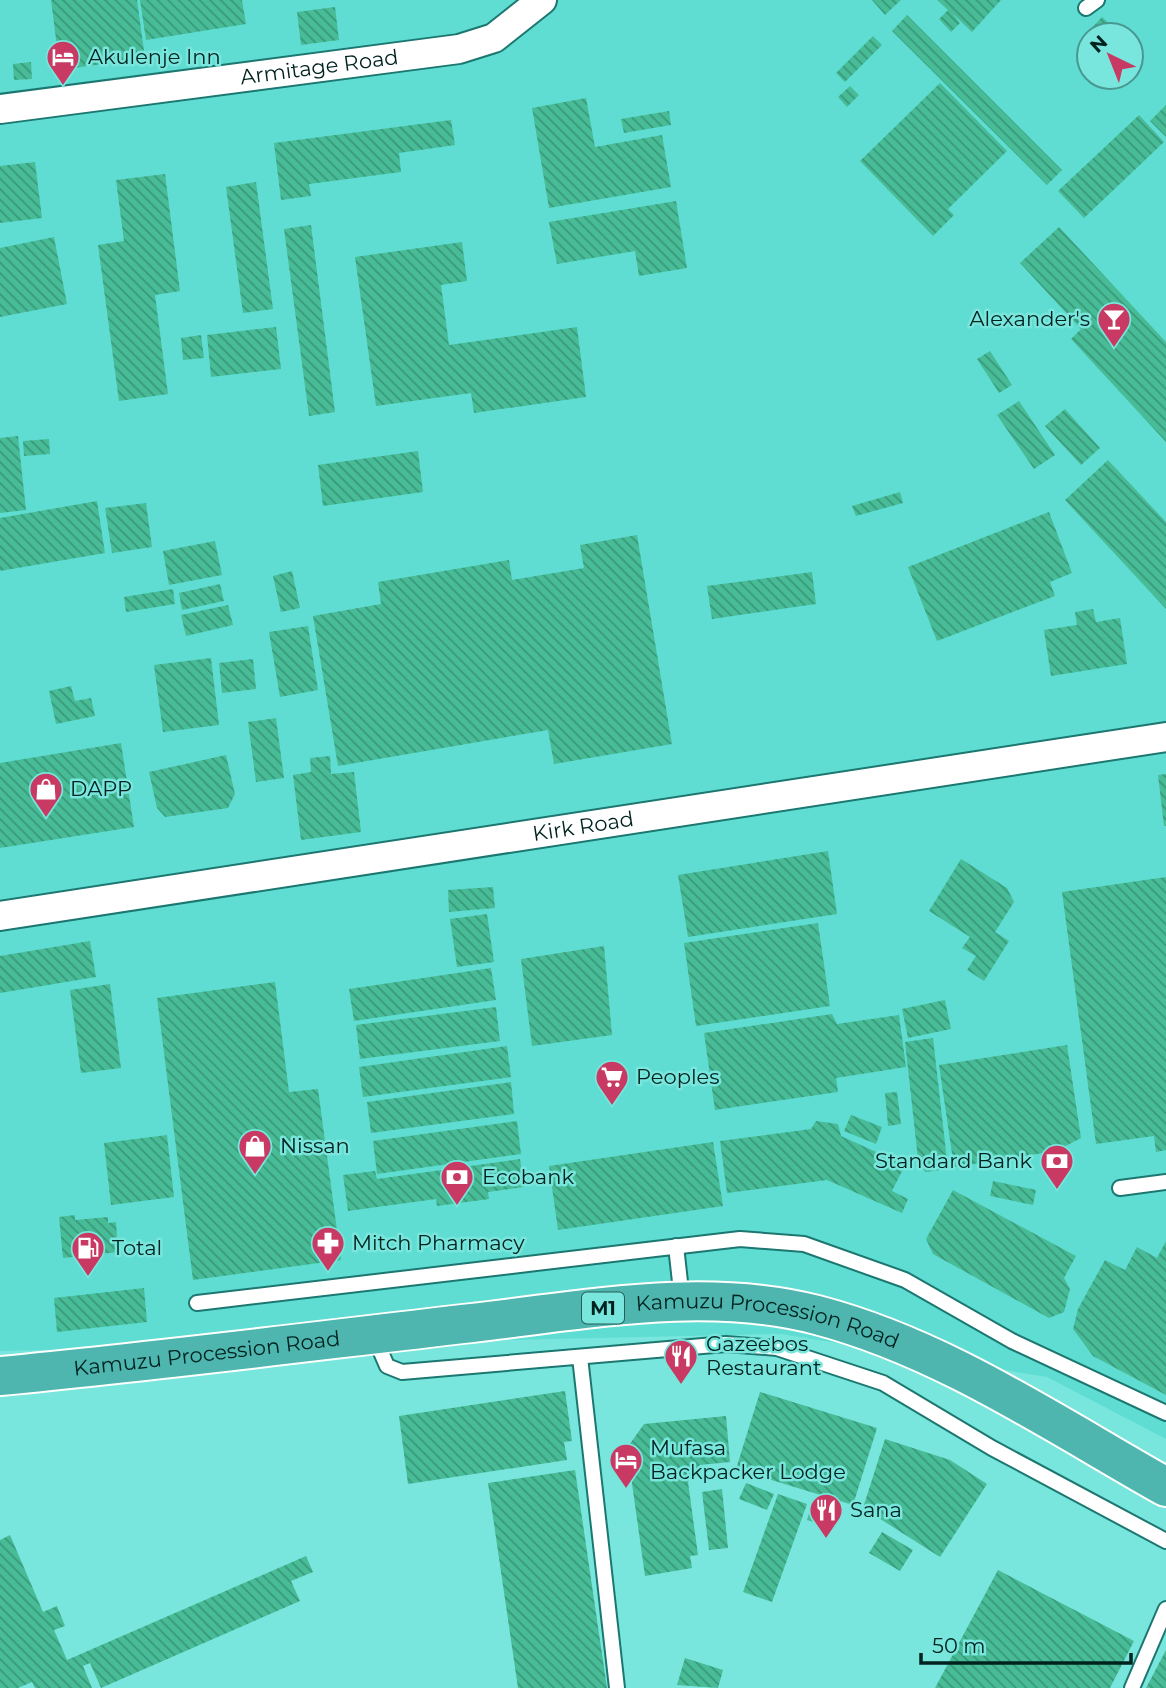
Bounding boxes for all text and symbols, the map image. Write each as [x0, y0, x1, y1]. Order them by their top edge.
north arrow [1075, 21, 1145, 91]
text: N [1085, 30, 1112, 58]
hotel icon: Akulenje Inn [44, 38, 82, 87]
place label: Akulenje Inn [88, 44, 221, 69]
street label: Armitage Road [239, 44, 400, 89]
bar icon: Alexander's [1095, 300, 1133, 349]
place label: Alexander's [970, 306, 1090, 331]
shop icon: DAPP [27, 770, 65, 819]
place label: DAPP [70, 776, 132, 801]
street label: Kirk Road [531, 806, 635, 846]
supermarket icon: Peoples [593, 1058, 631, 1107]
place label: Peoples [636, 1064, 719, 1089]
shop icon: Nissan [236, 1127, 274, 1176]
place label: Nissan [280, 1133, 350, 1158]
bank icon: Standard Bank [1038, 1142, 1076, 1191]
place label: Standard Bank [875, 1148, 1032, 1173]
bank icon: Ecobank [438, 1158, 476, 1207]
place label: Ecobank [482, 1164, 574, 1189]
pharmacy icon: Mitch Pharmacy [309, 1224, 347, 1273]
fuel station icon: Total [69, 1229, 107, 1278]
place label: Mitch Pharmacy [352, 1230, 525, 1255]
place label: Total [112, 1235, 162, 1260]
street label: Kamuzu Procession Road [635, 1288, 903, 1354]
road number: M1 [582, 1292, 624, 1324]
street label: Kamuzu Procession Road [72, 1326, 341, 1381]
place label: Gazeebos Restaurant [706, 1331, 821, 1380]
restaurant icon: Gazeebos Restaurant [662, 1337, 700, 1386]
place label: Mufasa Backpacker Lodge [650, 1435, 846, 1484]
hotel icon: Mufasa Backpacker Lodge [607, 1441, 645, 1490]
restaurant icon: Sana [807, 1491, 845, 1540]
place label: Sana [850, 1497, 902, 1522]
scale bar [921, 1622, 1131, 1666]
text: 50 m [932, 1633, 986, 1658]

